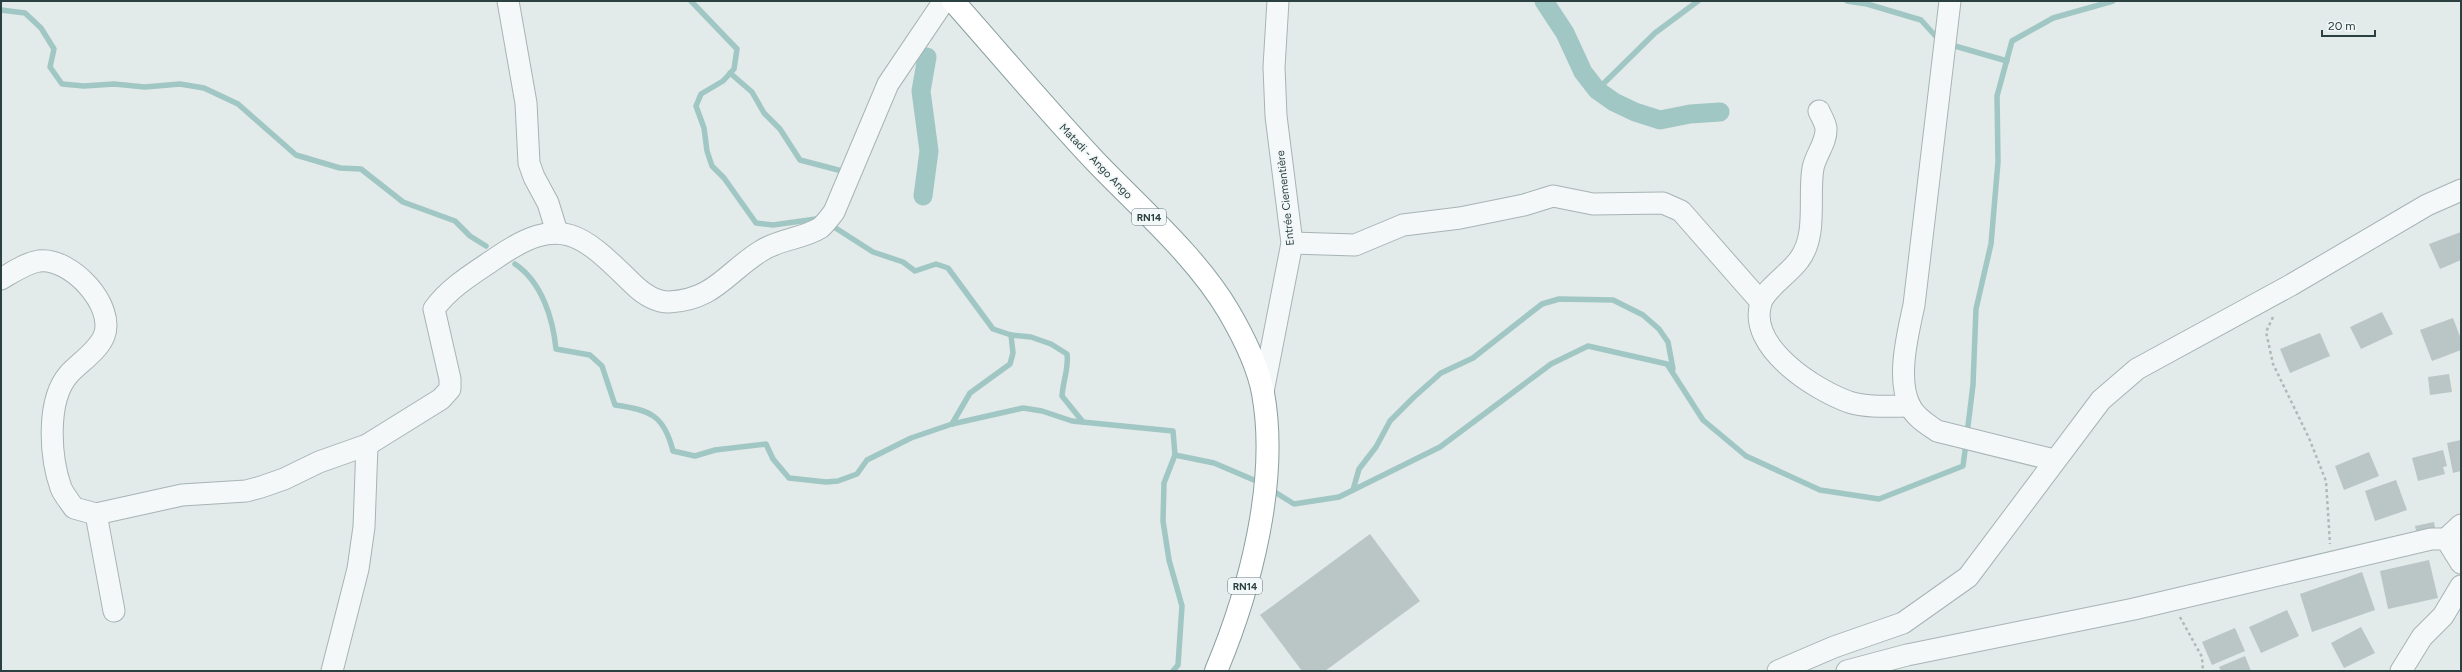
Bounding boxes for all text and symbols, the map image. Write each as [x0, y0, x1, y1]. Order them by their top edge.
scale bar [2322, 12, 2375, 38]
text: 20 m [2328, 19, 2356, 33]
street label: Matadi - Ango Ango [1056, 121, 1135, 202]
street label: Entrée Ciementière [1274, 150, 1297, 246]
road number: RN14 [1132, 209, 1166, 225]
road number: RN14 [1228, 578, 1262, 594]

